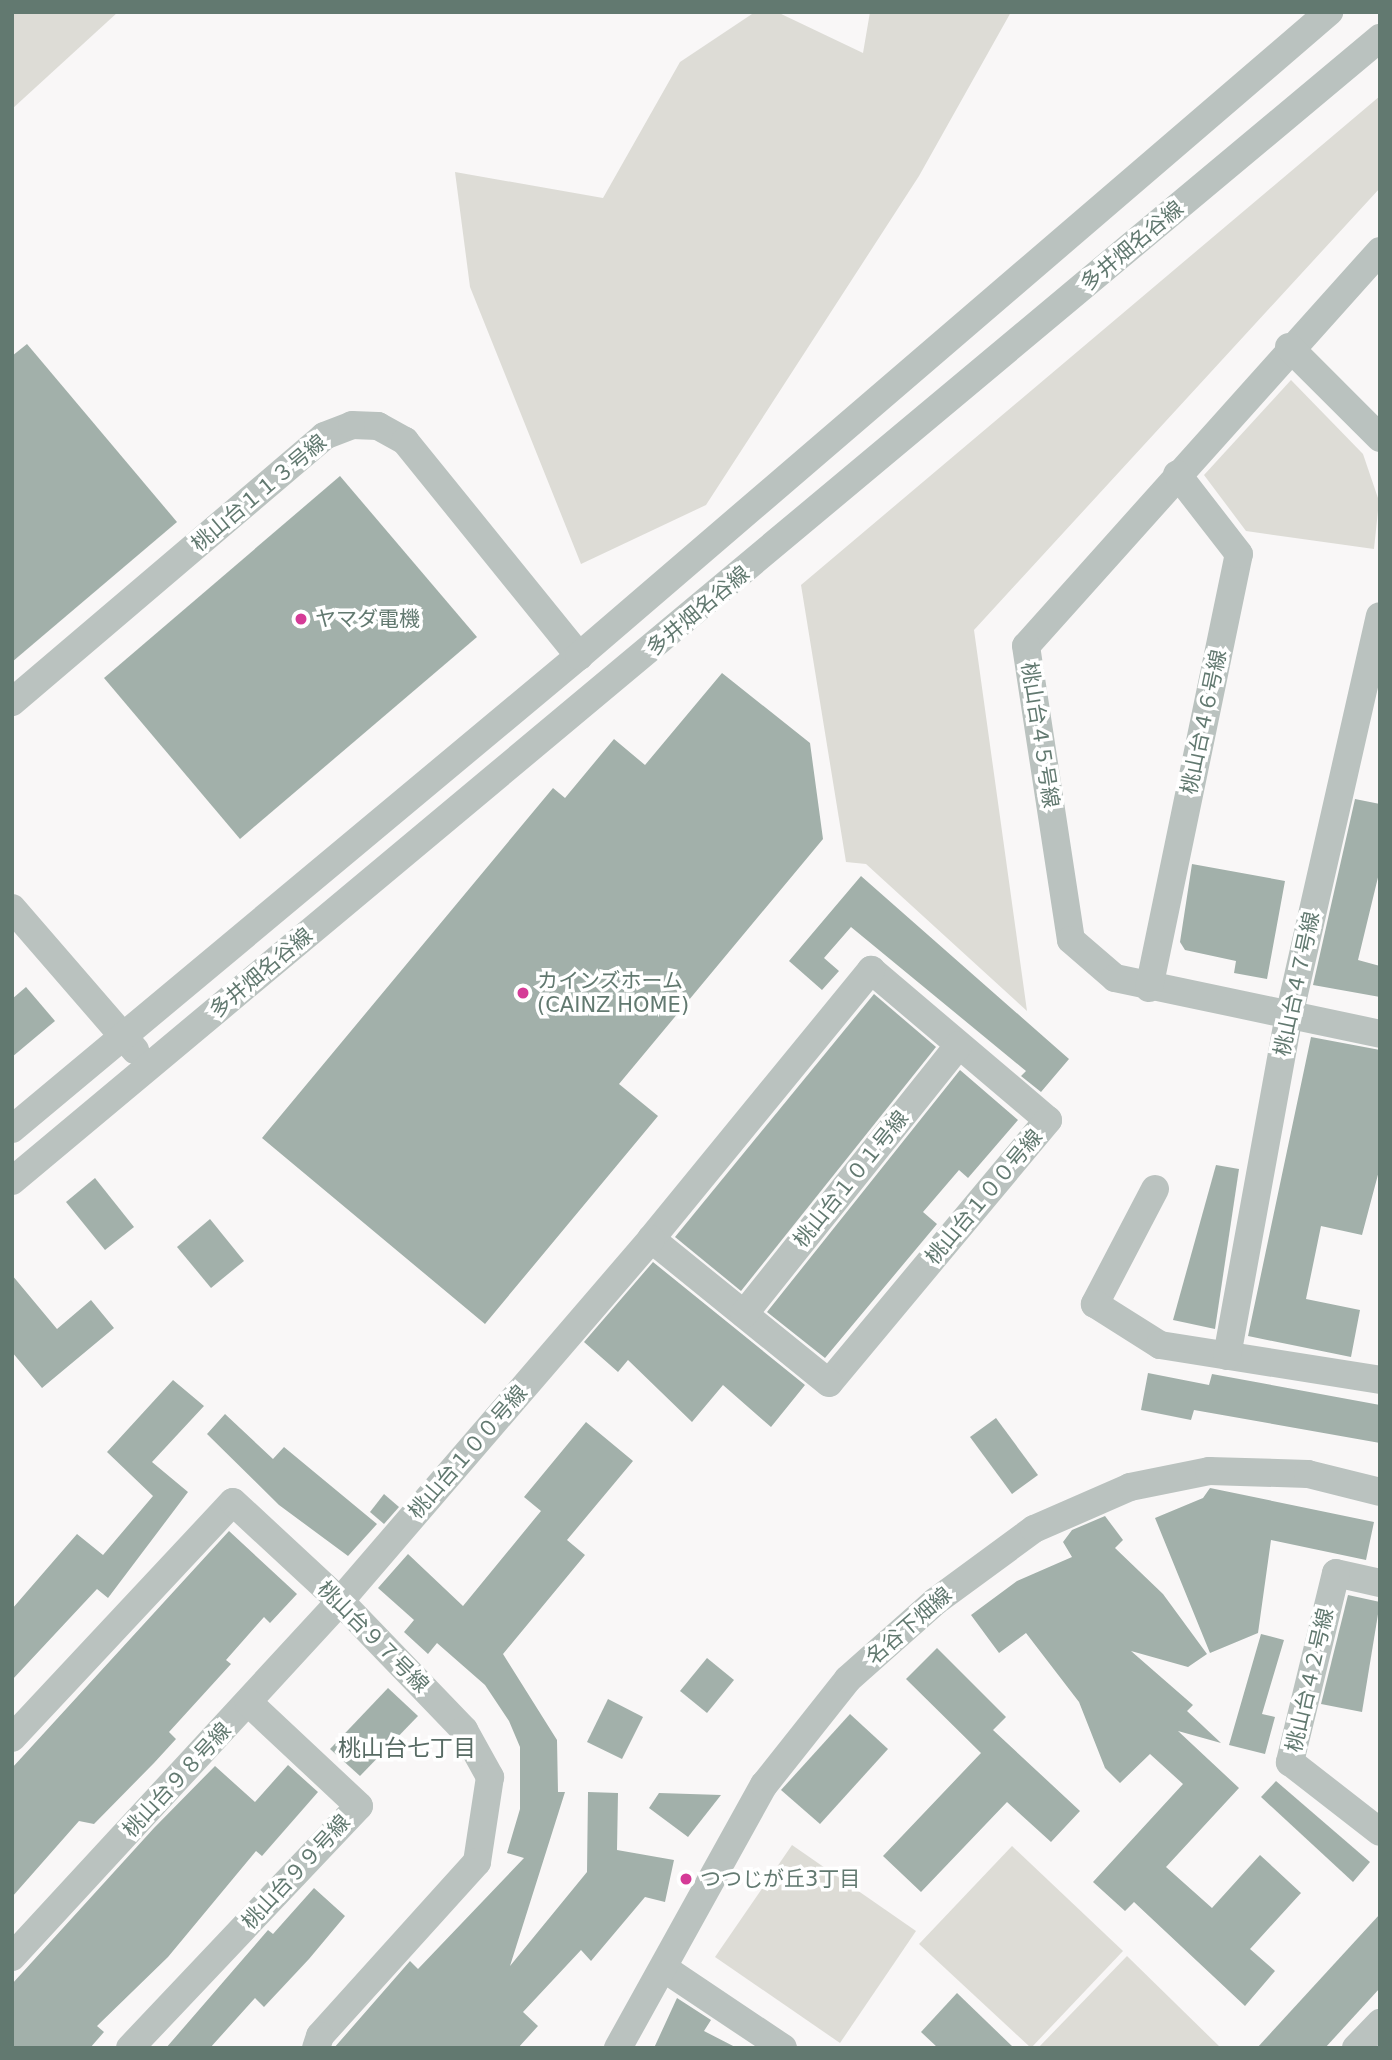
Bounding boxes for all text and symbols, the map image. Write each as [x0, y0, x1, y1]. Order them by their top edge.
street label: 多井畑名谷線 [1076, 196, 1188, 296]
street label: 桃山台１１３号線 [187, 429, 331, 557]
street label: 多井畑名谷線 [642, 561, 754, 661]
place label: ヤマダ電機 [315, 606, 420, 632]
marker: ヤマダ電機 [293, 611, 309, 627]
street label: 桃山台４６号線 [1176, 647, 1232, 797]
street label: 桃山台４５号線 [1016, 660, 1064, 810]
street label: 桃山台４７号線 [1269, 909, 1325, 1059]
street label: 多井畑名谷線 [205, 923, 317, 1023]
place label: カインズホーム (CAINZ HOME) [537, 968, 689, 1018]
marker: カインズホーム (CAINZ HOME) [515, 985, 531, 1001]
street label: 桃山台１０１号線 [788, 1106, 914, 1252]
street label: 桃山台１００号線 [920, 1125, 1048, 1269]
street label: 桃山台１００号線 [403, 1380, 533, 1524]
street label: 桃山台９７号線 [312, 1576, 434, 1698]
street label: 名谷下畑線 [861, 1582, 957, 1670]
street label: 桃山台４２号線 [1281, 1606, 1339, 1754]
street label: 桃山台９８号線 [118, 1718, 236, 1842]
district label: 桃山台七丁目 [338, 1734, 476, 1762]
street label: 桃山台９９号線 [237, 1810, 355, 1934]
place label: つつじが丘3丁目 [700, 1866, 860, 1892]
marker: つつじが丘3丁目 [678, 1871, 694, 1887]

